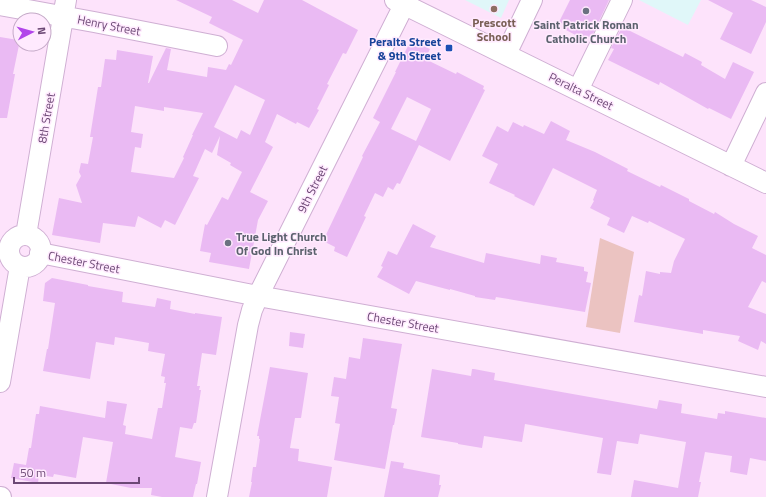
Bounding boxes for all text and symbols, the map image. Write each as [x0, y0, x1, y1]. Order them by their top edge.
marker: Prescott School [489, 4, 499, 14]
marker: Saint Patrick Roman Catholic Church [581, 6, 591, 16]
street label: Henry Street [76, 10, 143, 41]
north arrow [12, 12, 52, 52]
place label: Prescott School [472, 13, 516, 46]
place label: Saint Patrick Roman Catholic Church [533, 15, 639, 48]
text: N [34, 26, 50, 36]
place label: Peralta Street & 9th Street [369, 32, 442, 65]
marker: Peralta Street & 9th Street [444, 43, 454, 53]
street label: Peralta Street [545, 67, 617, 115]
street label: 8th Street [32, 90, 60, 145]
street label: 9th Street [292, 161, 332, 216]
place label: True Light Church Of God In Christ [236, 227, 327, 260]
marker: True Light Church Of God In Christ [223, 238, 233, 248]
street label: Chester Street [47, 246, 122, 278]
street label: Chester Street [366, 306, 441, 338]
scale bar [14, 459, 139, 485]
text: 50 m [20, 463, 46, 482]

